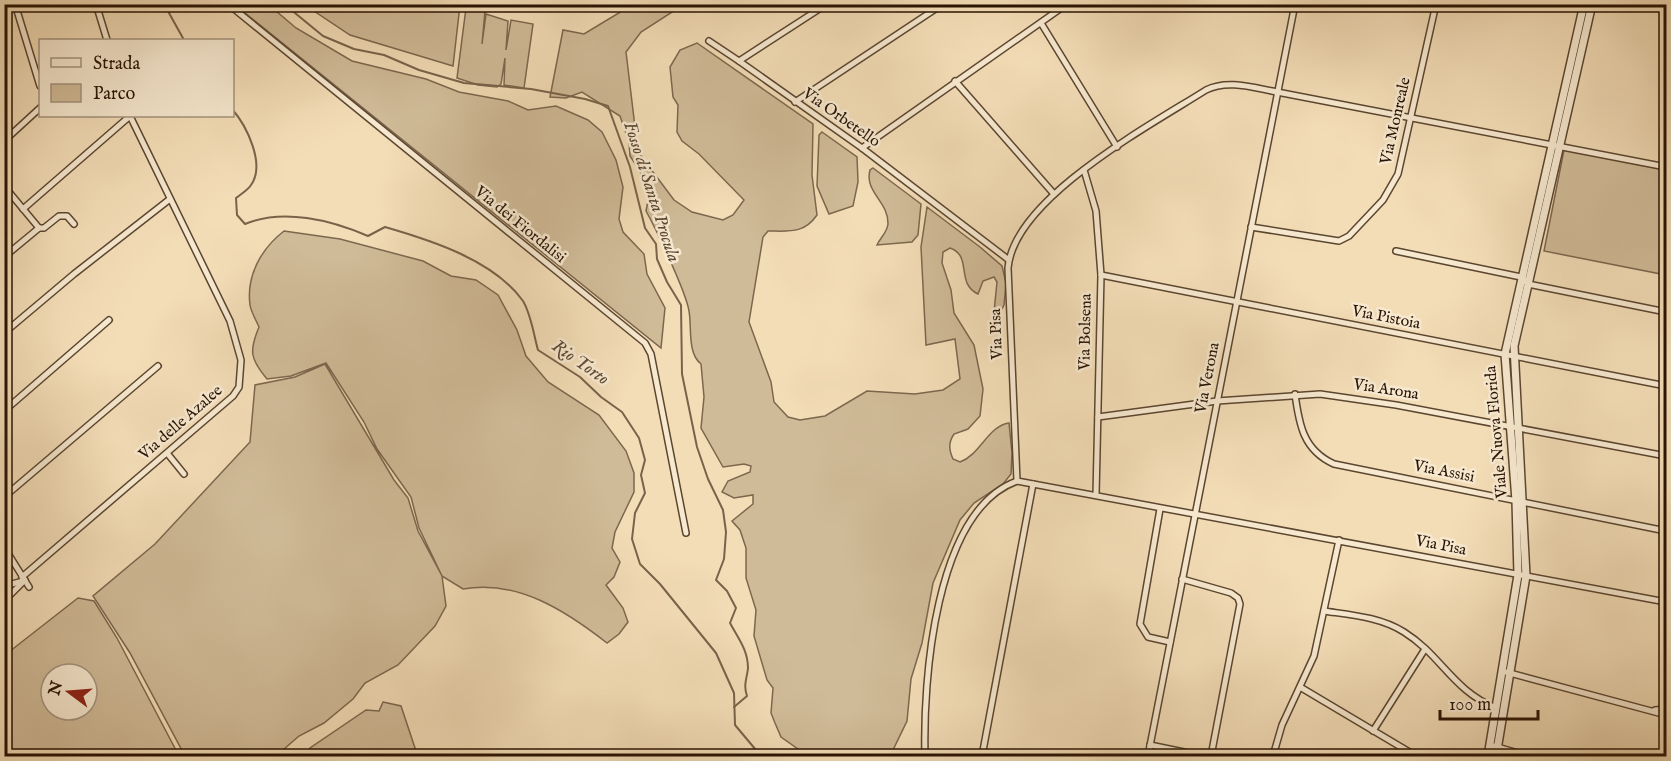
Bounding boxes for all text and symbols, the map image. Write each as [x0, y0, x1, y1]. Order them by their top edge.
legend [39, 39, 234, 117]
text: Strada [93, 53, 140, 76]
street label: Via Monreale [1376, 75, 1416, 168]
text: Parco [93, 83, 135, 106]
street label: Via Orbetello [797, 83, 884, 152]
water label: Fosso di Santa Procula [617, 119, 685, 265]
street label: Via dei Fiordalisi [470, 181, 570, 268]
street label: Via Bolsena [1075, 293, 1097, 372]
street label: Via Pistoia [1349, 301, 1422, 334]
street label: Via Pisa [986, 308, 1008, 361]
water label: Rio Torto [547, 335, 613, 391]
street label: Via Verona [1191, 341, 1225, 416]
street label: Viale Nuova Florida [1481, 365, 1513, 500]
street label: Via Arona [1351, 375, 1420, 405]
street label: Via delle Azalee [134, 381, 227, 466]
street label: Via Assisi [1411, 456, 1476, 488]
street label: Via Pisa [1413, 531, 1468, 561]
north arrow [39, 662, 99, 722]
text: N [45, 679, 68, 699]
scale bar [1440, 683, 1538, 721]
text: 100 m [1449, 694, 1491, 717]

